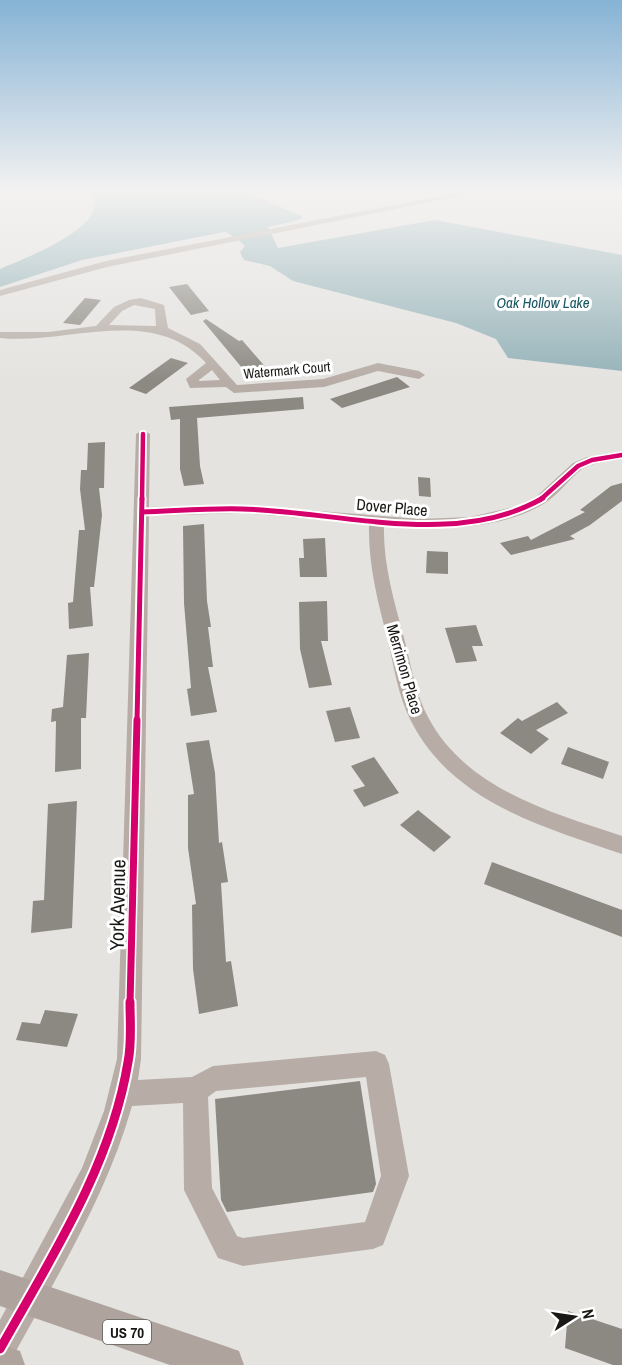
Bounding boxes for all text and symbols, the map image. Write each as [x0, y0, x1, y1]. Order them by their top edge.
water label: Oak Hollow Lake [497, 292, 590, 313]
street label: Watermark Court [243, 357, 331, 383]
street label: Dover Place [355, 493, 429, 521]
street label: Merrimon Place [382, 621, 428, 717]
street label: York Avenue [103, 859, 131, 951]
north arrow [544, 1287, 604, 1347]
text: N [577, 1307, 600, 1321]
road number: US 70 [103, 1320, 151, 1344]

